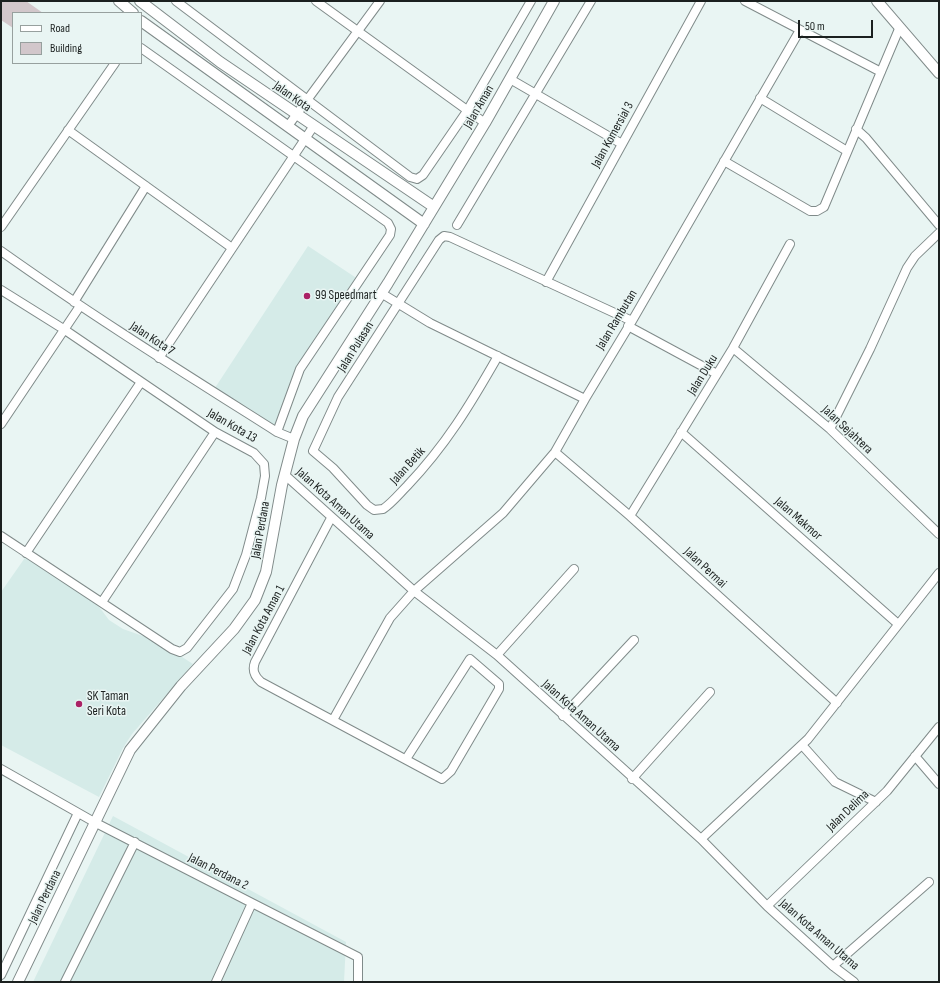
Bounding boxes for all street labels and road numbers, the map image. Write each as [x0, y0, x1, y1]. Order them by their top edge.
street label: Jalan Kota [270, 78, 314, 116]
street label: Jalan Aman [460, 83, 498, 131]
street label: Jalan Komersial 3 [589, 99, 637, 171]
street label: Jalan Rambutan [593, 287, 641, 353]
street label: Jalan Kota 7 [127, 319, 177, 359]
street label: Jalan Pulasan [334, 319, 378, 375]
street label: Jalan Duku [684, 352, 722, 398]
street label: Jalan Sejahtera [818, 402, 876, 458]
street label: Jalan Kota 13 [204, 406, 260, 446]
street label: Jalan Betik [387, 444, 429, 488]
street label: Jalan Kota Aman Utama [293, 465, 377, 543]
street label: Jalan Makmor [771, 494, 825, 544]
street label: Jalan Perdana [248, 500, 274, 560]
street label: Jalan Permai [680, 544, 730, 592]
street label: Jalan Kota Aman 1 [239, 583, 289, 657]
street label: Jalan Kota Aman Utama [539, 677, 623, 755]
street label: Jalan Delima [824, 787, 872, 835]
street label: Jalan Perdana 2 [185, 850, 251, 894]
street label: Jalan Perdana [25, 868, 65, 926]
street label: Jalan Kota Aman Utama [776, 896, 862, 974]

